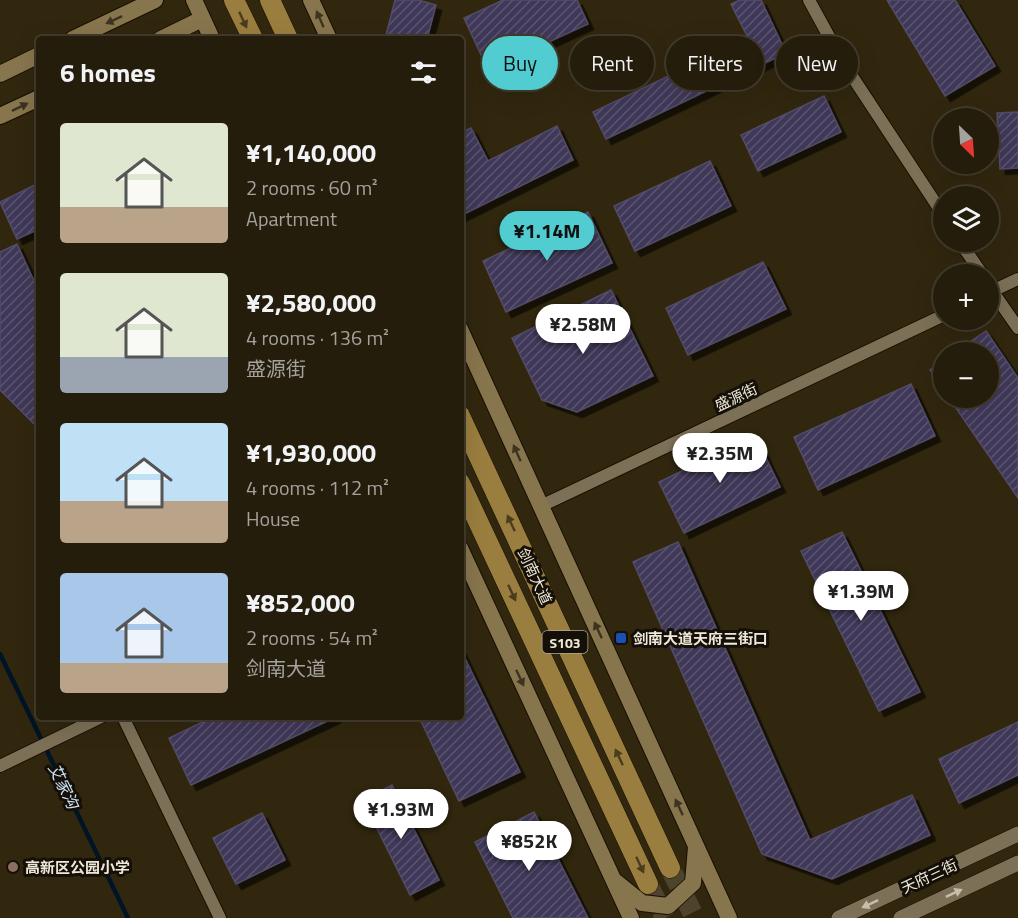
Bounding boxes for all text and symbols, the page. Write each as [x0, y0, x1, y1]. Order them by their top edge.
one-way arrow [315, 10, 325, 28]
one-way arrow [239, 11, 248, 28]
one-way arrow [106, 15, 123, 24]
chip: Buy [482, 36, 558, 90]
chip: Rent [570, 36, 654, 90]
chip: Filters [666, 36, 764, 90]
chip: New [776, 36, 858, 90]
text: 6 homes [60, 53, 156, 92]
icon: filters [407, 56, 440, 89]
one-way arrow [11, 102, 28, 111]
north arrow [933, 108, 999, 174]
map controls [933, 108, 999, 408]
text: ¥1,140,000 [246, 133, 376, 172]
icon: home [108, 147, 180, 219]
text: 2 rooms · 60 m² [246, 172, 378, 203]
button: layers [933, 186, 999, 252]
text: Apartment [246, 203, 337, 234]
pin: ¥1.14M [498, 211, 596, 262]
text: ¥1.14M [513, 215, 581, 246]
button: + [933, 264, 999, 330]
text: ¥2,580,000 [246, 283, 376, 322]
icon: home [108, 297, 180, 369]
pin: ¥2.58M [534, 304, 632, 355]
text: ¥2.58M [549, 308, 617, 339]
text: 4 rooms · 136 m² [246, 322, 389, 353]
button: − [933, 342, 999, 408]
text: 盛源街 [246, 353, 306, 384]
street label: 盛源街 [711, 377, 761, 417]
text: ¥1,930,000 [246, 433, 376, 472]
pin: ¥2.35M [671, 433, 769, 484]
text: ¥2.35M [686, 437, 754, 468]
one-way arrow [512, 444, 521, 461]
icon: home [108, 447, 180, 519]
text: 4 rooms · 112 m² [246, 472, 389, 503]
text: House [246, 503, 300, 534]
one-way arrow [506, 515, 515, 532]
street label: 剑南大道 [512, 544, 558, 608]
pin: ¥1.39M [812, 571, 910, 622]
text: ¥1.39M [827, 575, 895, 606]
text: ¥852,000 [246, 583, 355, 622]
one-way arrow [508, 585, 517, 602]
icon: home [108, 597, 180, 669]
text: 2 rooms · 54 m² [246, 622, 378, 653]
one-way arrow [593, 622, 602, 639]
place label: 剑南大道天府三街口 [633, 627, 768, 650]
road number: S103 [542, 631, 588, 653]
marker: 剑南大道天府三街口 [614, 631, 628, 645]
text: 剑南大道 [246, 653, 326, 684]
one-way arrow [516, 669, 525, 686]
one-way arrow [615, 749, 624, 766]
water label: 艾家沟 [43, 759, 86, 815]
pin: ¥1.93M [352, 789, 450, 840]
text: ¥1.93M [367, 793, 435, 824]
one-way arrow [674, 799, 683, 816]
pin: ¥852K [487, 821, 571, 872]
text: ¥852K [501, 825, 557, 856]
street label: 天府三街 [897, 853, 961, 899]
place label: 高新区公园小学 [25, 856, 130, 879]
one-way arrow [635, 856, 644, 873]
marker: 高新区公园小学 [6, 860, 20, 874]
one-way arrow [945, 889, 962, 898]
one-way arrow [862, 899, 879, 908]

